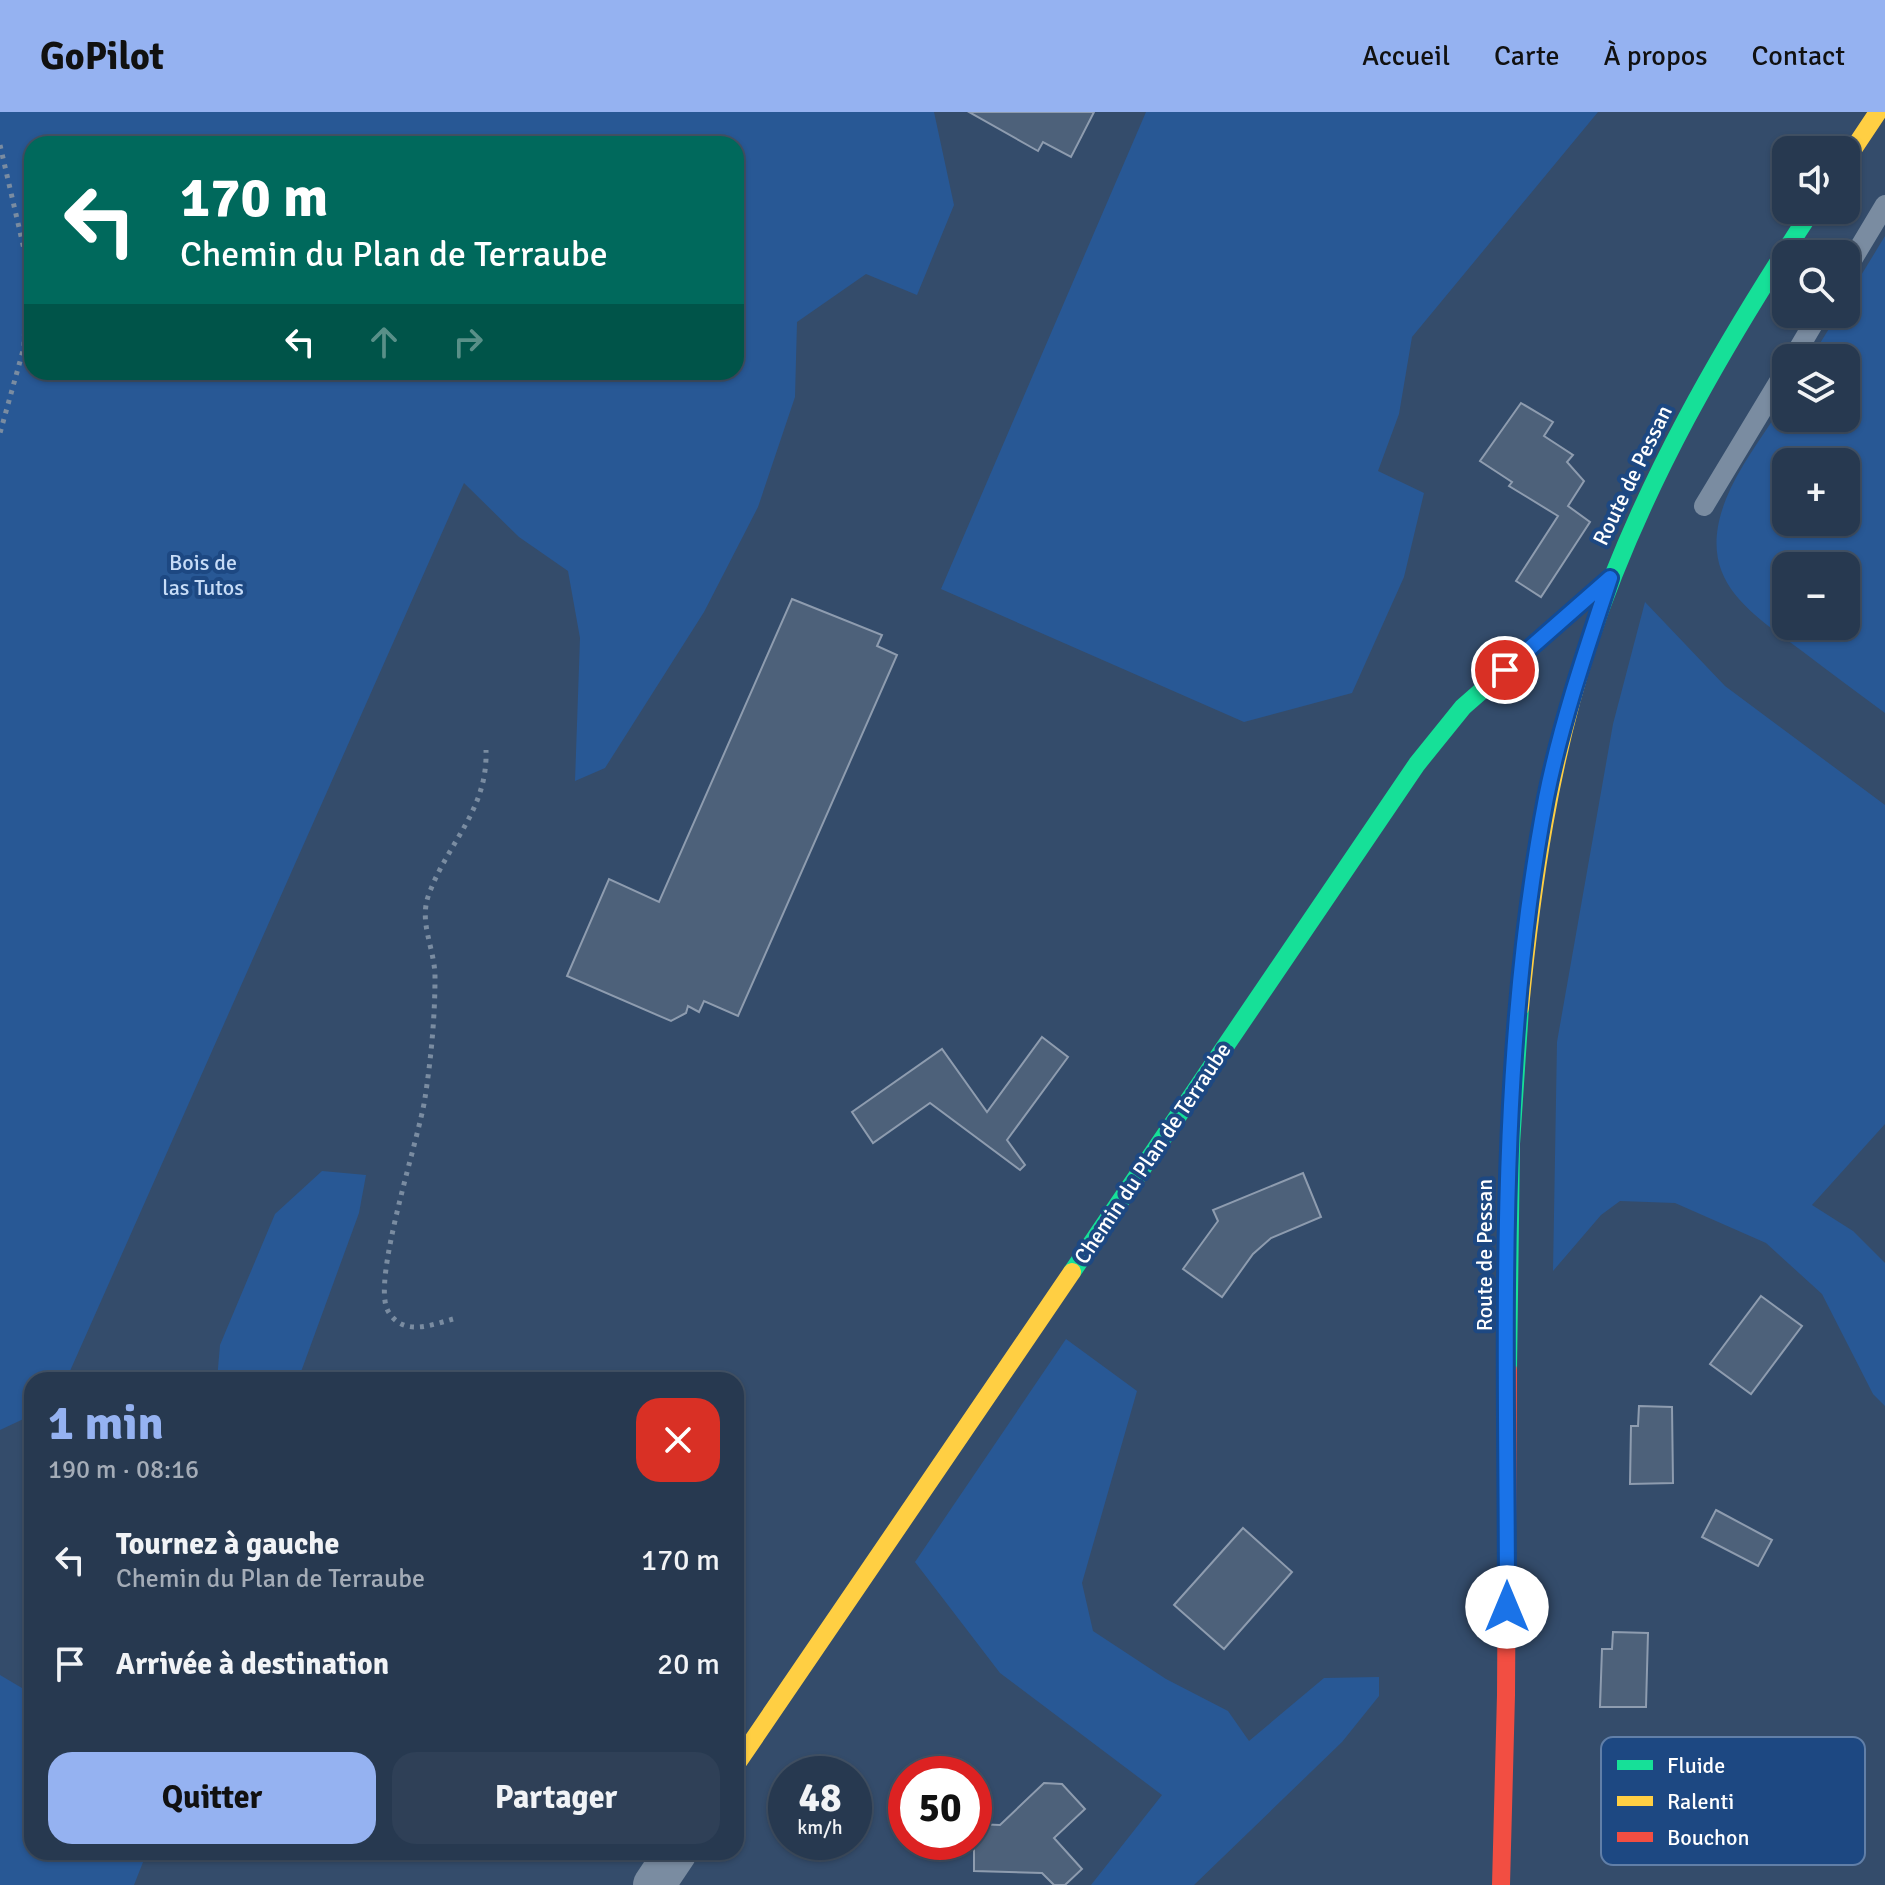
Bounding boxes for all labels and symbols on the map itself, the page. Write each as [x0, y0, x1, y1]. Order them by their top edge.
street label: Route de Pessan [1587, 401, 1678, 550]
park label: Bois de las Tutos [162, 549, 244, 601]
pin [1471, 636, 1539, 704]
street label: Chemin du Plan de Terraube [1068, 1037, 1237, 1269]
street label: Route de Pessan [1471, 1179, 1498, 1331]
position arrow [1465, 1565, 1549, 1649]
legend [1601, 1737, 1865, 1865]
text: Fluide [1667, 1752, 1725, 1779]
speed limit sign: 50 [888, 1756, 992, 1860]
text: Ralenti [1667, 1788, 1734, 1815]
text: Bouchon [1667, 1824, 1750, 1851]

